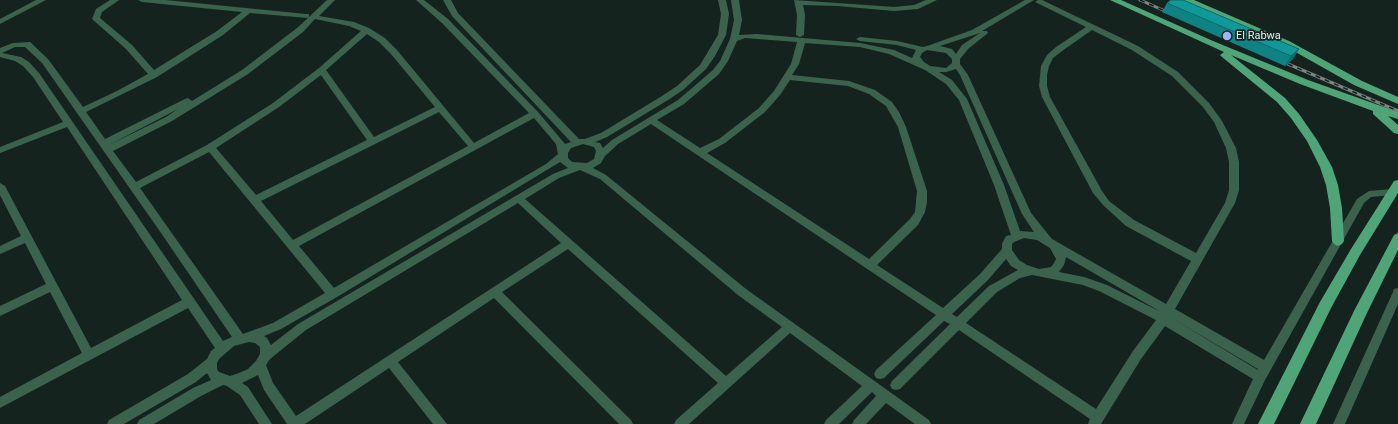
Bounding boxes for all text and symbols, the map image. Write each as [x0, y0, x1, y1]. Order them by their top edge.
place label: El Rabwa [1236, 29, 1281, 43]
marker: El Rabwa [1221, 30, 1233, 42]

